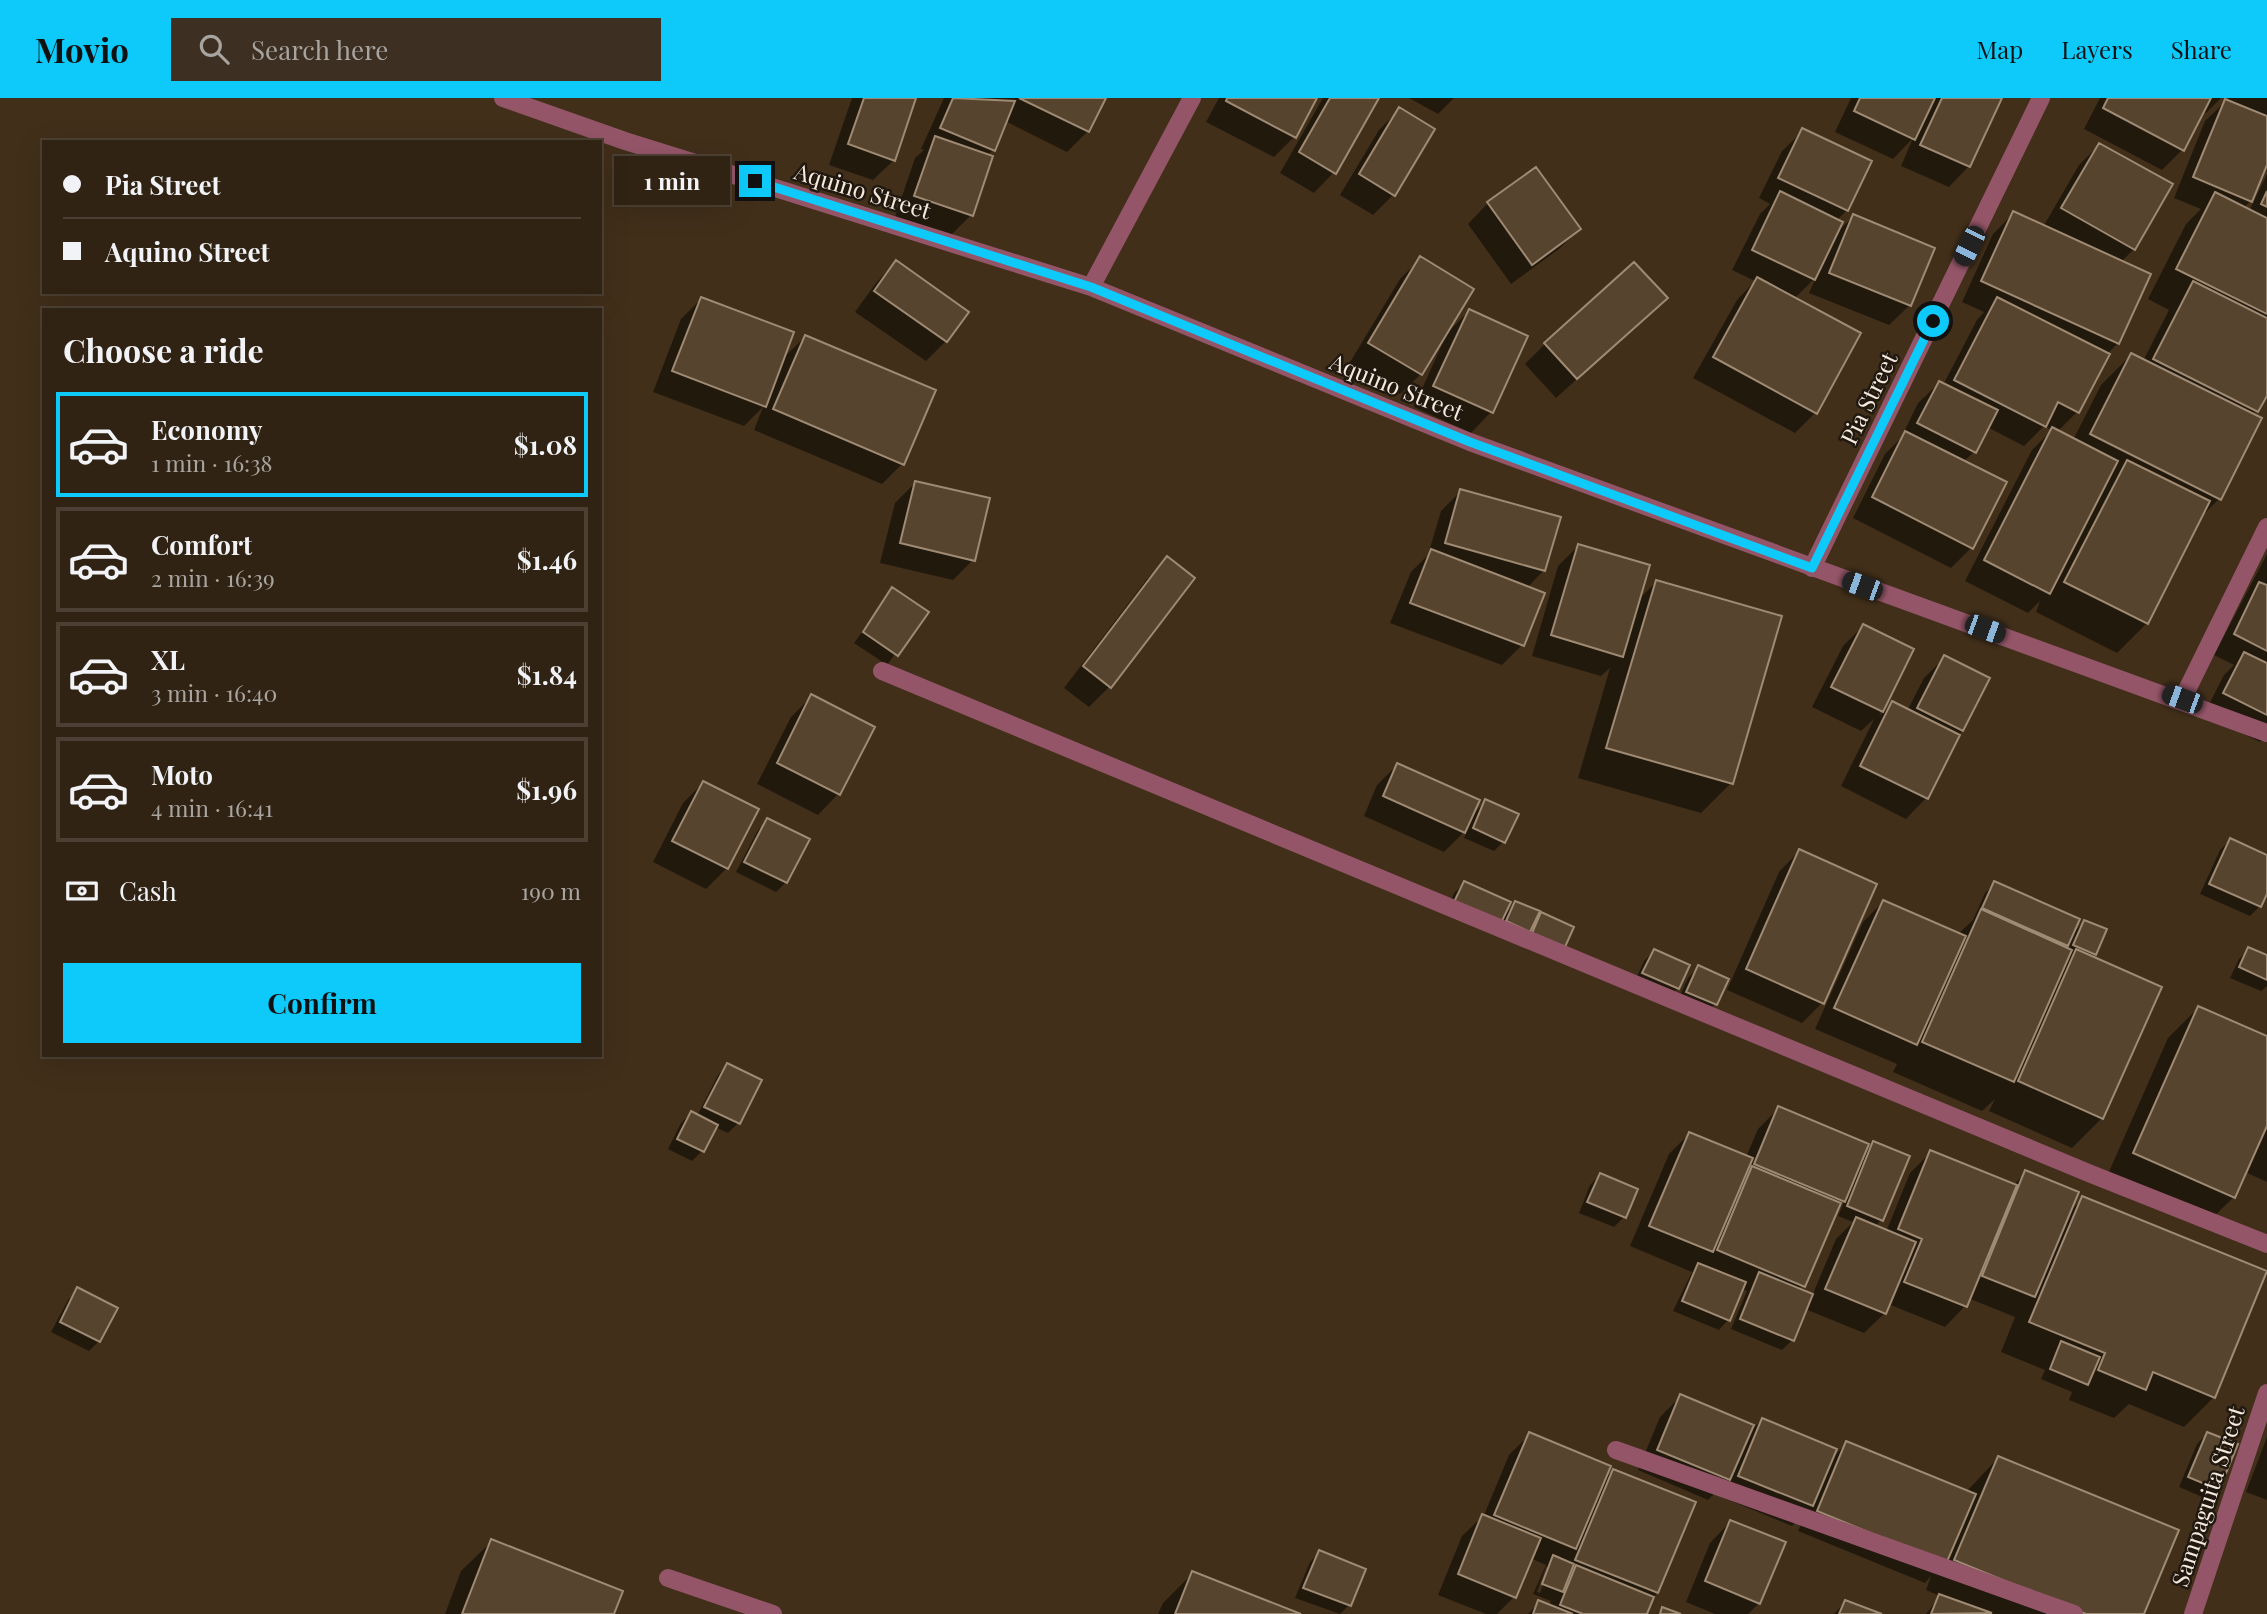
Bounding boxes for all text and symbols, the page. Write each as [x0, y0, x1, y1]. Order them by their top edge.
search box [171, 18, 661, 81]
text: Movio [35, 27, 129, 71]
icon: search [195, 30, 233, 68]
text: Search here [251, 32, 388, 67]
text: Map [1977, 33, 2023, 65]
text: Layers [2061, 33, 2133, 65]
text: Share [2171, 33, 2232, 65]
street label: Aquino Street [790, 154, 936, 226]
callout: 1 min [615, 156, 730, 206]
text: 1 min [644, 165, 700, 196]
route end [739, 165, 771, 197]
text: Pia Street [105, 167, 221, 202]
car [1951, 223, 1988, 269]
text: Aquino Street [105, 234, 270, 269]
route start [1917, 305, 1949, 337]
text: Choose a ride [63, 328, 264, 371]
street label: Aquino Street [1325, 345, 1469, 427]
street label: Pia Street [1832, 346, 1904, 449]
text: Economy [151, 412, 262, 447]
icon: car [67, 413, 130, 476]
text: $1.08 [514, 427, 577, 462]
text: 1 min · 16:38 [151, 447, 273, 478]
text: Comfort [151, 527, 252, 562]
icon: car [67, 528, 130, 591]
text: $1.46 [517, 542, 577, 577]
text: 2 min · 16:39 [151, 562, 275, 593]
car [1839, 569, 1886, 603]
car [1962, 612, 2009, 646]
text: XL [151, 642, 185, 677]
icon: car [67, 643, 130, 706]
text: $1.84 [517, 657, 577, 692]
text: 3 min · 16:40 [151, 677, 277, 708]
car [2159, 682, 2206, 716]
text: Moto [151, 757, 213, 792]
icon: car [67, 758, 130, 821]
text: $1.96 [516, 772, 577, 807]
text: 4 min · 16:41 [151, 792, 273, 823]
icon: cash [63, 872, 101, 910]
text: Cash [119, 873, 177, 908]
text: 190 m [521, 875, 581, 906]
button: Confirm [63, 963, 581, 1043]
street label: Sampaguita Street [2163, 1401, 2251, 1590]

